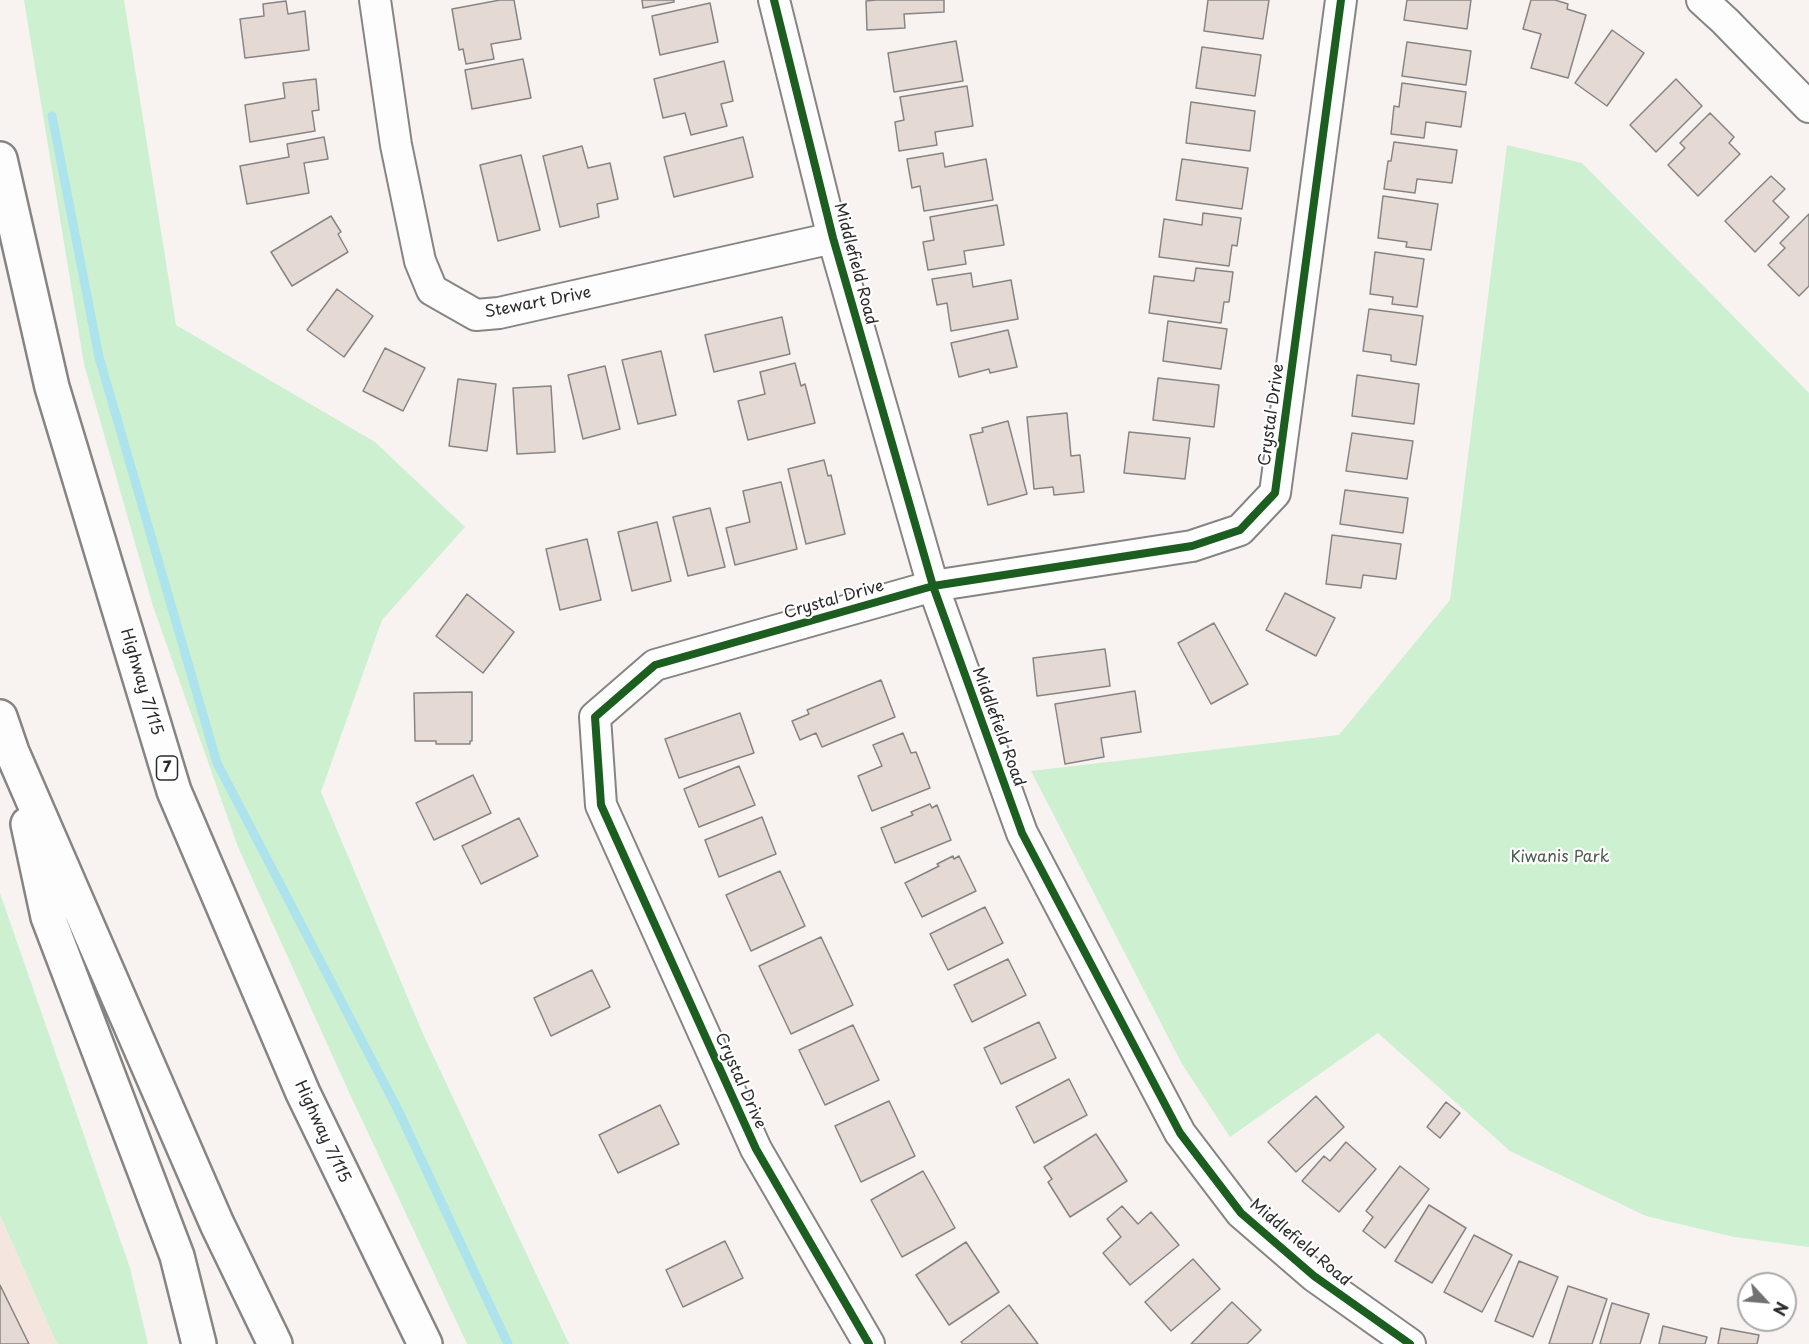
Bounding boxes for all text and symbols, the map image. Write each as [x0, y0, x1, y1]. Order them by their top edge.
street label: Middlefield Road [829, 201, 881, 327]
street label: Stewart Drive [483, 283, 593, 323]
street label: Crystal Drive [1255, 363, 1289, 467]
street label: Crystal Drive [782, 577, 886, 623]
street label: Highway 7/115 [116, 626, 166, 738]
street label: Middlefield Road [967, 665, 1029, 789]
road number: 7 [156, 756, 178, 780]
park label: Kiwanis Park [1511, 848, 1609, 868]
street label: Crystal Drive [710, 1030, 770, 1132]
street label: Highway 7/115 [290, 1078, 354, 1186]
street label: Middlefield Road [1246, 1195, 1354, 1291]
north arrow [1737, 1272, 1797, 1332]
text: N [1768, 1298, 1795, 1320]

